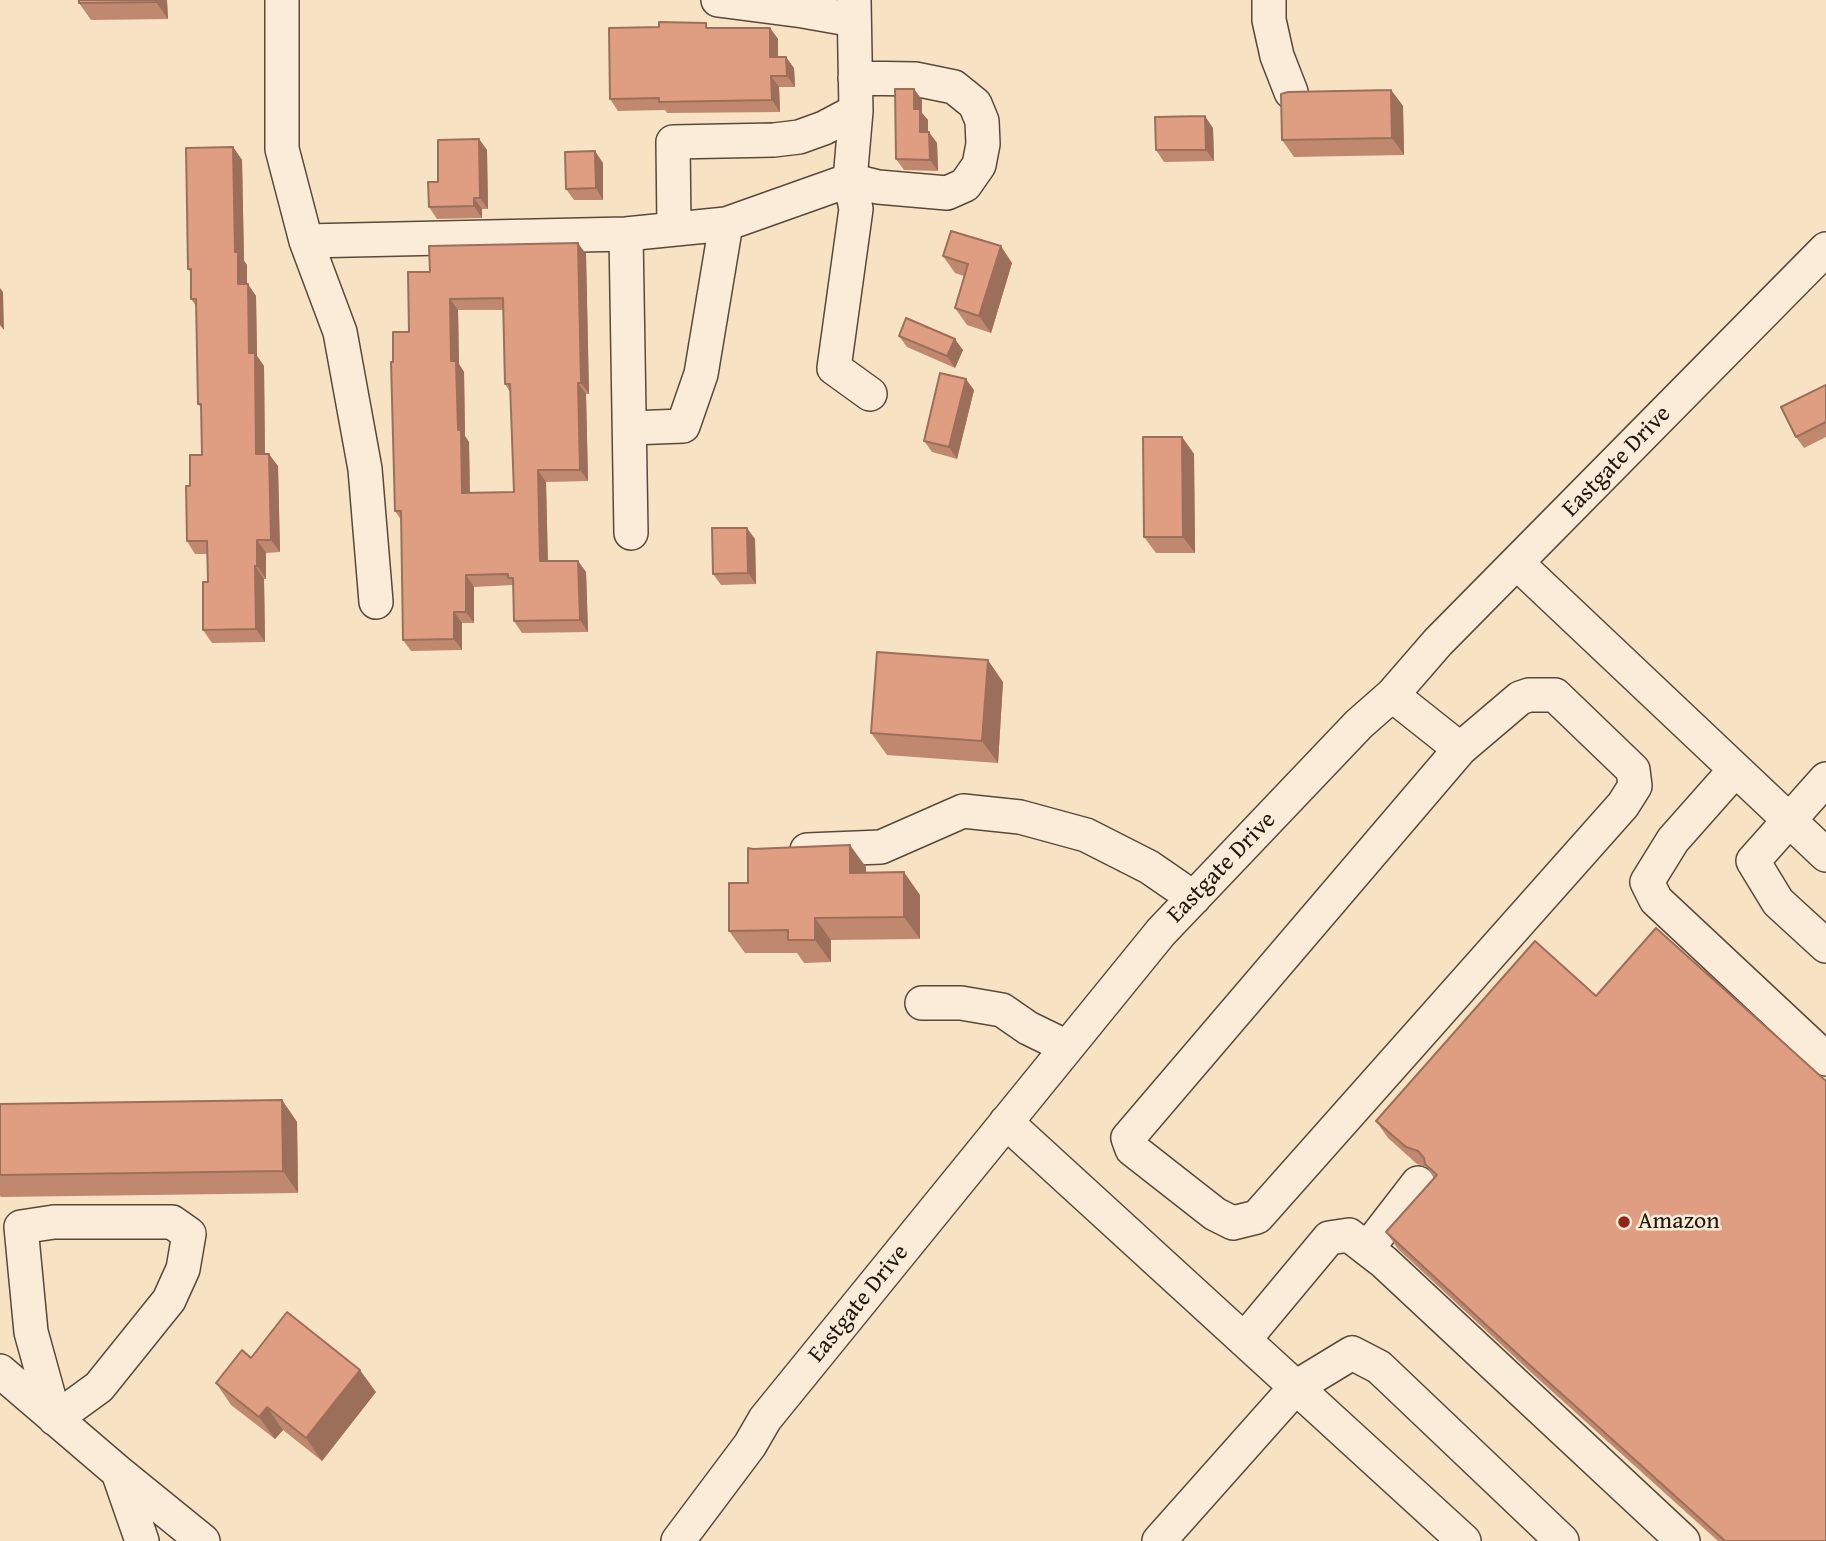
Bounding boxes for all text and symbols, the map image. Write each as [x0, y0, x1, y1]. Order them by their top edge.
street label: Eastgate Drive [1557, 400, 1677, 524]
street label: Eastgate Drive [1162, 806, 1282, 930]
place label: Amazon [1638, 1208, 1720, 1236]
marker: Amazon [1616, 1214, 1632, 1230]
street label: Eastgate Drive [803, 1239, 915, 1369]

